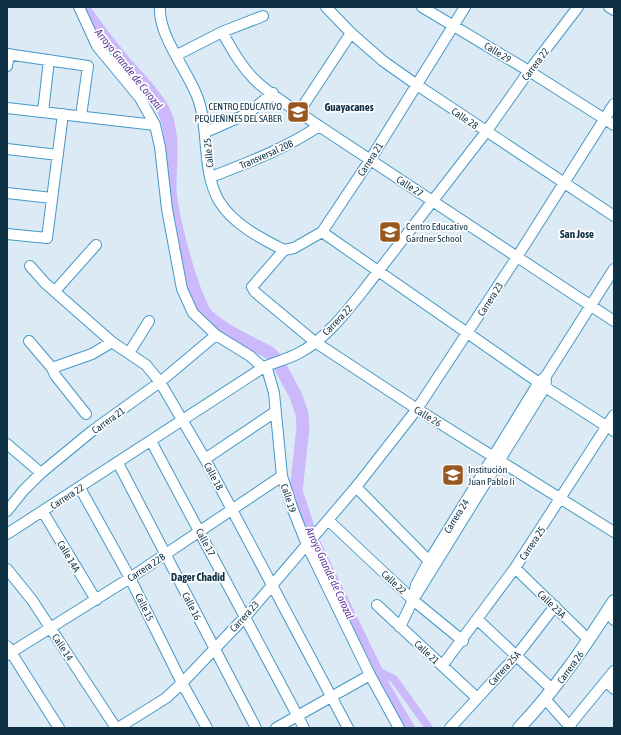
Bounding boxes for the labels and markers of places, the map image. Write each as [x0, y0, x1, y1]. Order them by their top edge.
school or university icon: CENTRO EDUCATIVO PEQUEÑINES DEL SABER [285, 99, 311, 125]
place label: CENTRO EDUCATIVO PEQUEÑINES DEL SABER [194, 101, 282, 124]
school or university icon: Centro Educativo Gardner School [377, 219, 403, 245]
place label: Centro Educativo Gardner School [406, 221, 468, 244]
school or university icon: Institución Juan Pablo Ii [440, 462, 466, 488]
place label: Institución Juan Pablo Ii [468, 464, 514, 487]

